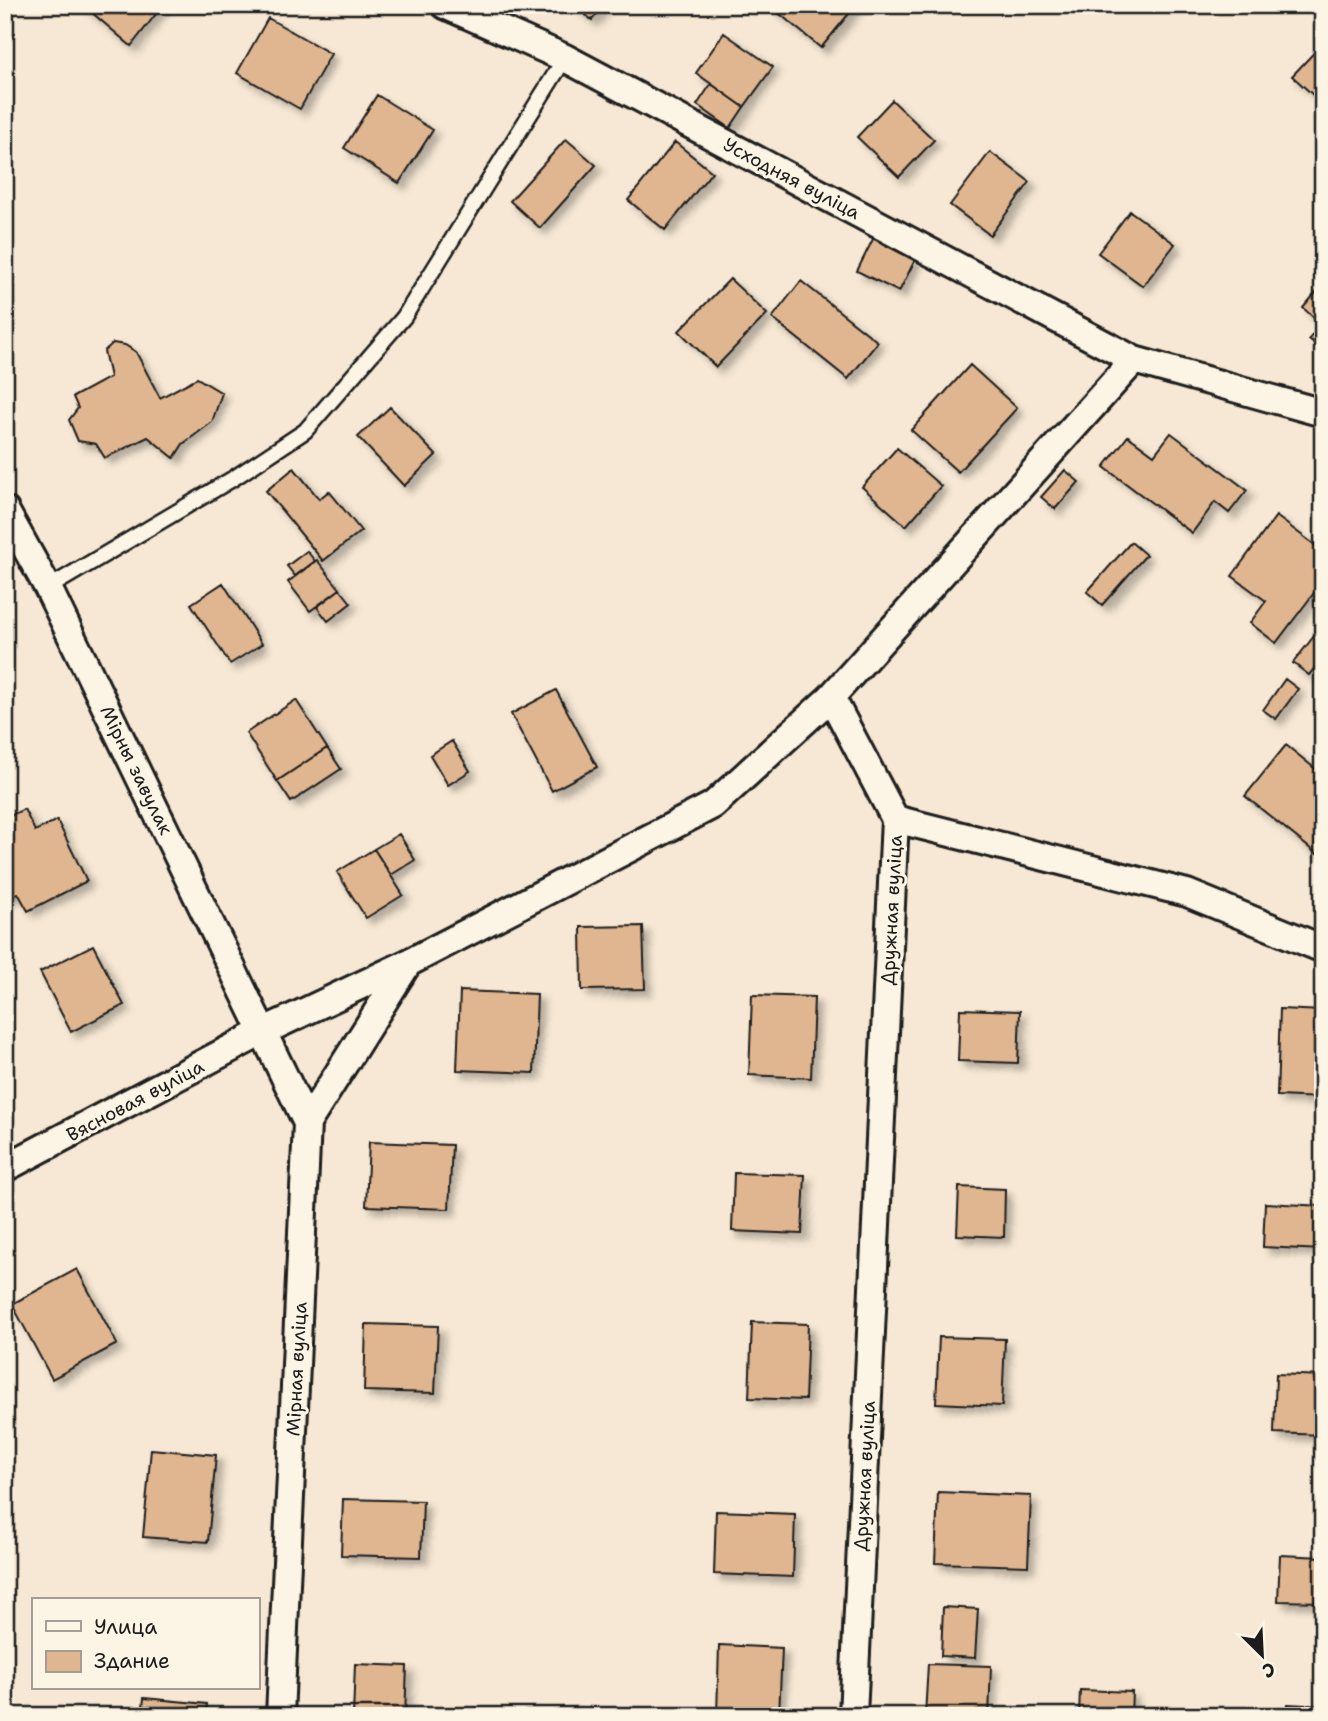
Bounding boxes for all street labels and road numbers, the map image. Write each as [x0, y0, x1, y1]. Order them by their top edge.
street label: Усходняя вуліца [719, 132, 865, 225]
street label: Мірны завулак [94, 701, 179, 839]
street label: Дружная вуліца [875, 834, 908, 986]
street label: Вясновая вуліца [62, 1054, 208, 1147]
street label: Мірная вуліца [280, 1301, 313, 1437]
street label: Дружная вуліца [848, 1400, 881, 1552]

